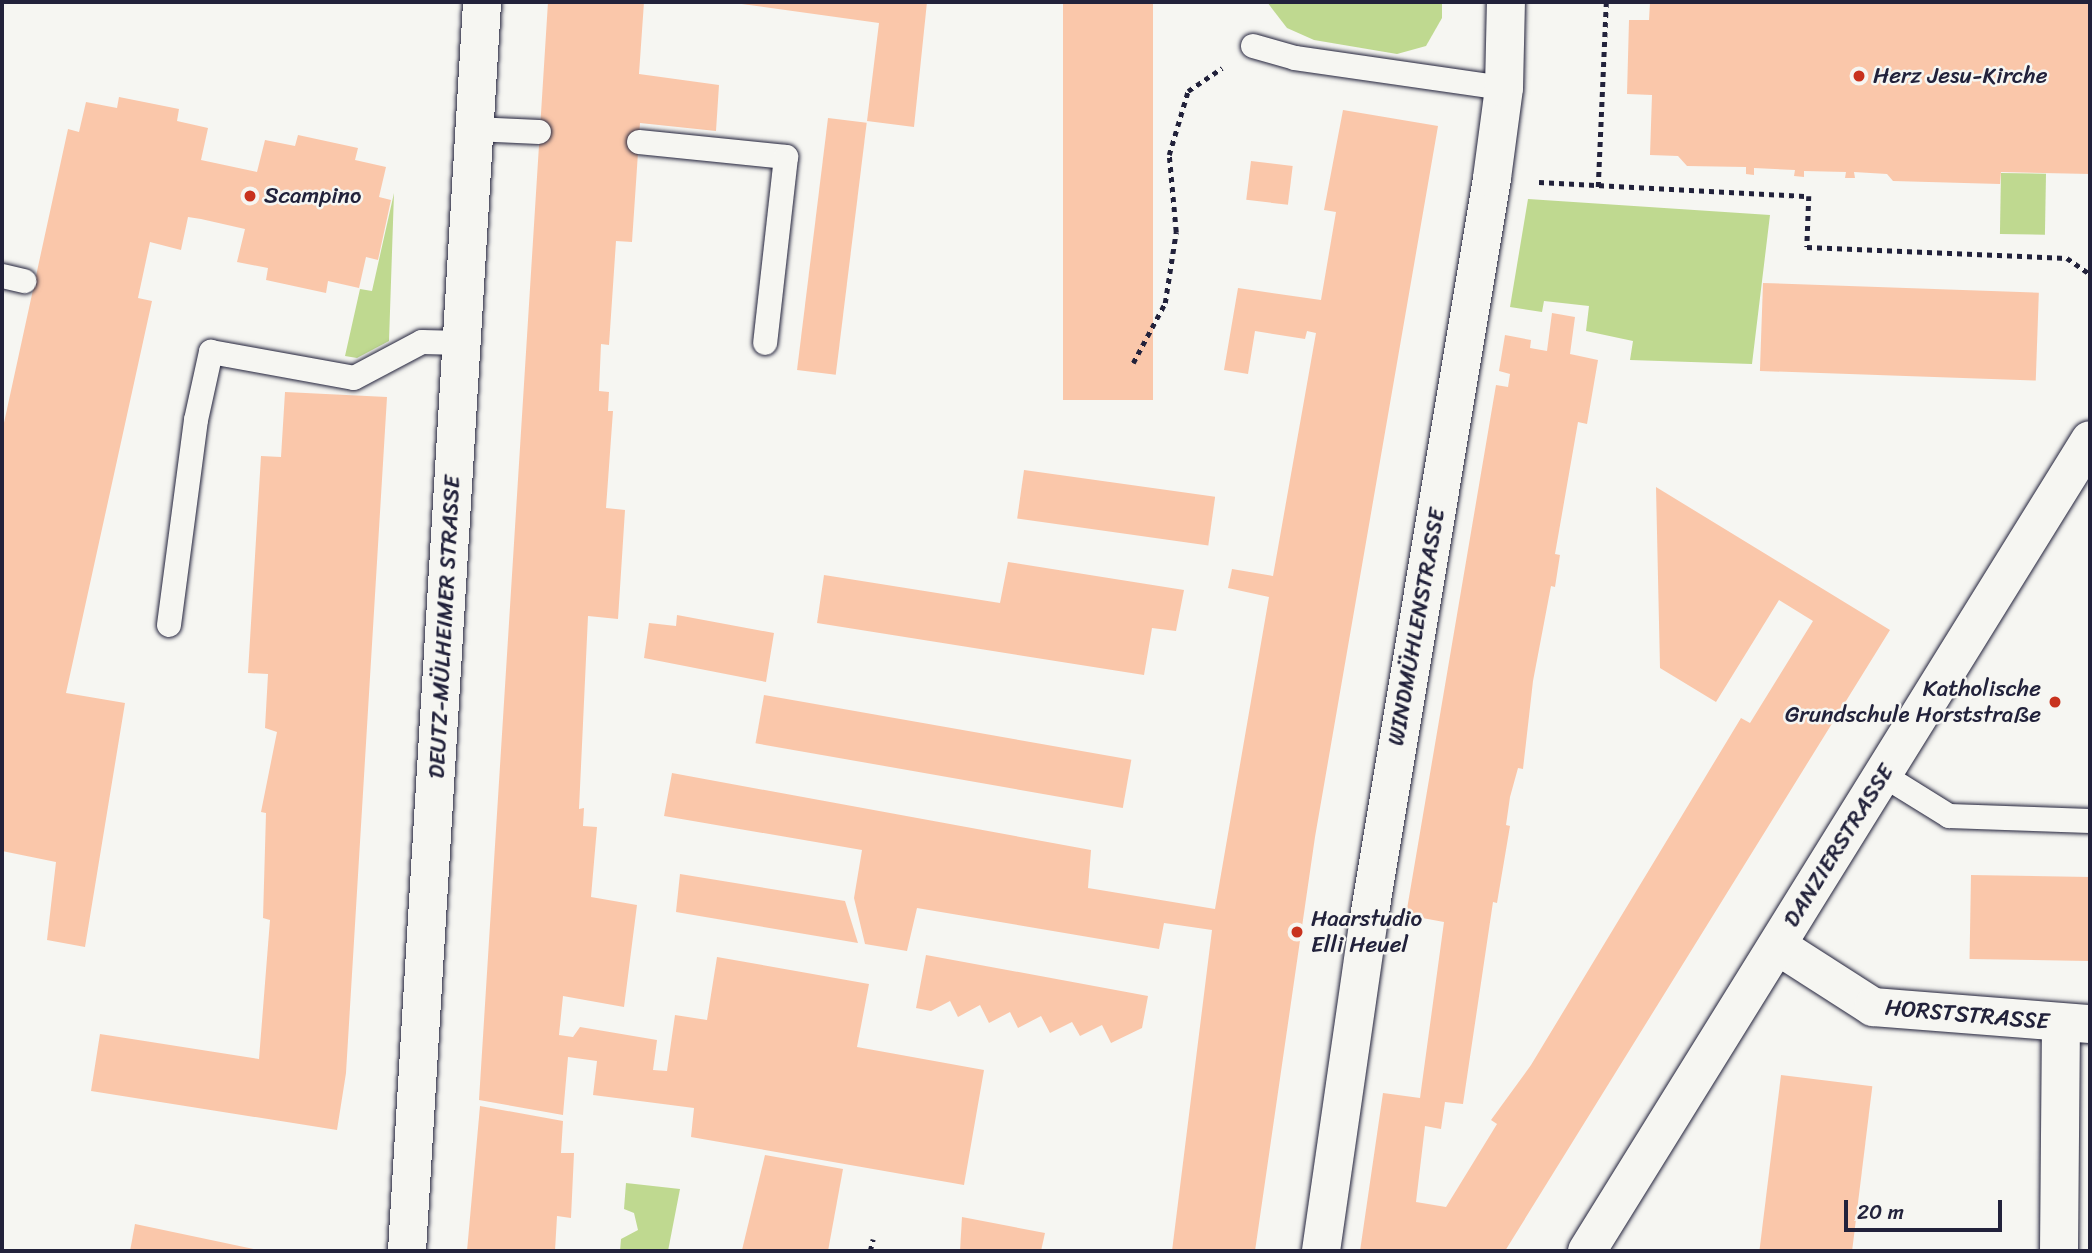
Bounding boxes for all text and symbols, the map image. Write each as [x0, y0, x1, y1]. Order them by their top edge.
place label: Herz Jesu-Kirche [1873, 62, 2049, 90]
marker: Herz Jesu-Kirche [1851, 68, 1867, 84]
place label: Scampino [264, 182, 361, 210]
marker: Scampino [242, 188, 258, 204]
street label: DEUTZ-MÜLHEIMER STRASSE [423, 473, 467, 781]
street label: WINDMÜHLENSTRASSE [1383, 506, 1451, 748]
place label: Katholische Grundschule Horststraße [1784, 675, 2041, 729]
marker: Katholische Grundschule Horststraße [2047, 694, 2063, 710]
street label: DANZIERSTRASSE [1778, 760, 1900, 932]
place label: Haarstudio Elli Heuel [1311, 905, 1422, 959]
marker: Haarstudio Elli Heuel [1289, 924, 1305, 940]
street label: HORSTSTRASSE [1884, 994, 2050, 1036]
scale bar [1847, 1186, 2004, 1230]
text: 20 m [1857, 1193, 1904, 1231]

